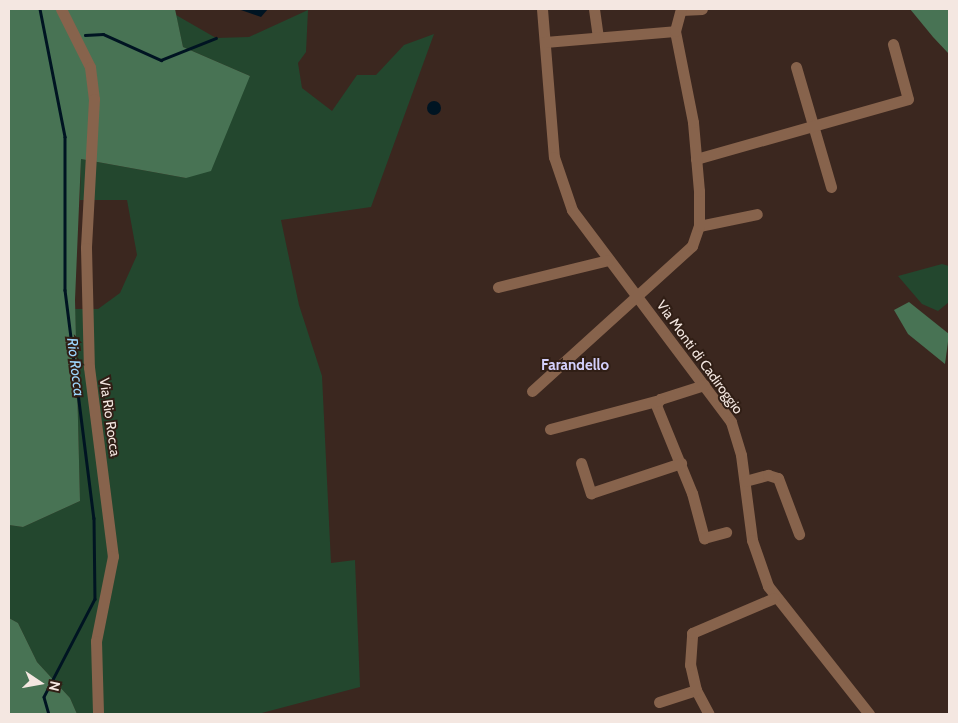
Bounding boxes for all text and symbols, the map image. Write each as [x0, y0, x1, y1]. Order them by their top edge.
street label: Via Monti di Cadiroggio [653, 297, 747, 417]
water label: Rio Rocca [62, 337, 88, 397]
district label: Farandello [541, 357, 609, 375]
street label: Via Rio Rocca [96, 377, 124, 457]
north arrow [15, 658, 65, 708]
text: N [45, 679, 65, 693]

